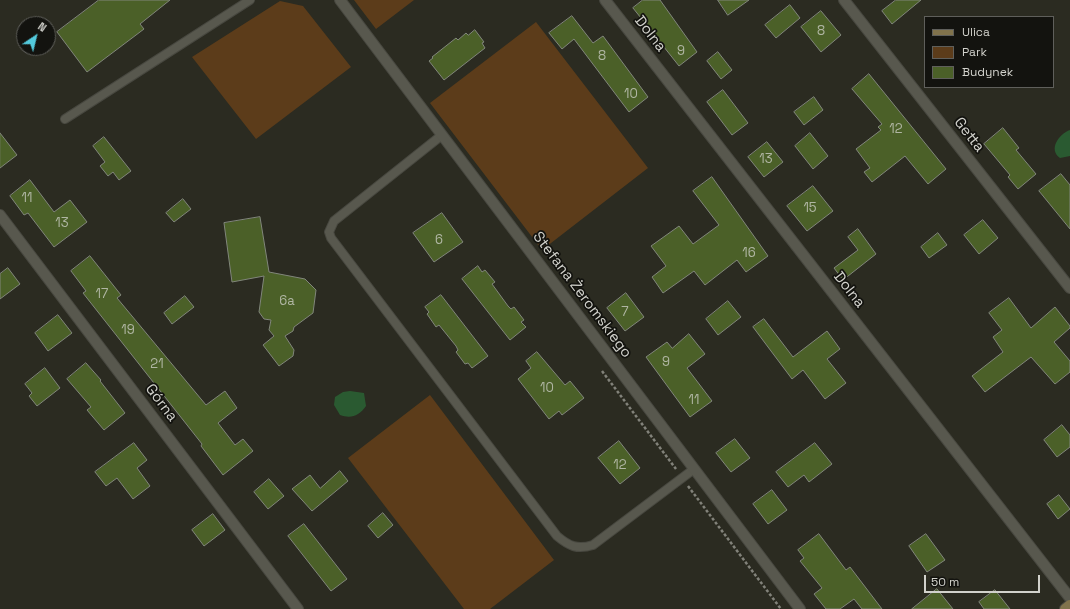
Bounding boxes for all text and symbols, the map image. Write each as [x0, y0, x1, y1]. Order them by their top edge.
street label: Dolna [630, 12, 670, 56]
north arrow [16, 16, 56, 56]
legend [924, 16, 1054, 88]
text: N [35, 19, 49, 35]
house number: 8 [817, 23, 825, 39]
text: Ulica [962, 24, 990, 40]
house number: 9 [677, 43, 685, 59]
text: Park [962, 44, 987, 60]
house number: 8 [598, 48, 606, 64]
text: Budynek [962, 64, 1013, 80]
house number: 10 [624, 86, 638, 102]
street label: Getta [950, 114, 988, 156]
house number: 12 [889, 121, 903, 137]
house number: 13 [759, 151, 773, 167]
house number: 11 [22, 190, 32, 206]
house number: 15 [803, 200, 817, 216]
house number: 13 [55, 215, 69, 231]
street label: Stefana Żeromskiego [529, 228, 635, 362]
house number: 6 [435, 232, 443, 248]
house number: 16 [742, 245, 756, 261]
street label: Dolna [829, 268, 869, 312]
house number: 17 [96, 286, 108, 302]
house number: 6a [279, 293, 295, 309]
house number: 7 [621, 304, 629, 320]
house number: 19 [121, 322, 135, 338]
house number: 9 [662, 354, 670, 370]
house number: 21 [150, 356, 164, 372]
house number: 10 [540, 380, 554, 396]
street label: Górna [141, 381, 181, 425]
house number: 11 [689, 392, 699, 408]
house number: 12 [613, 457, 627, 473]
scale bar [926, 567, 1042, 593]
text: 50 m [931, 574, 959, 590]

